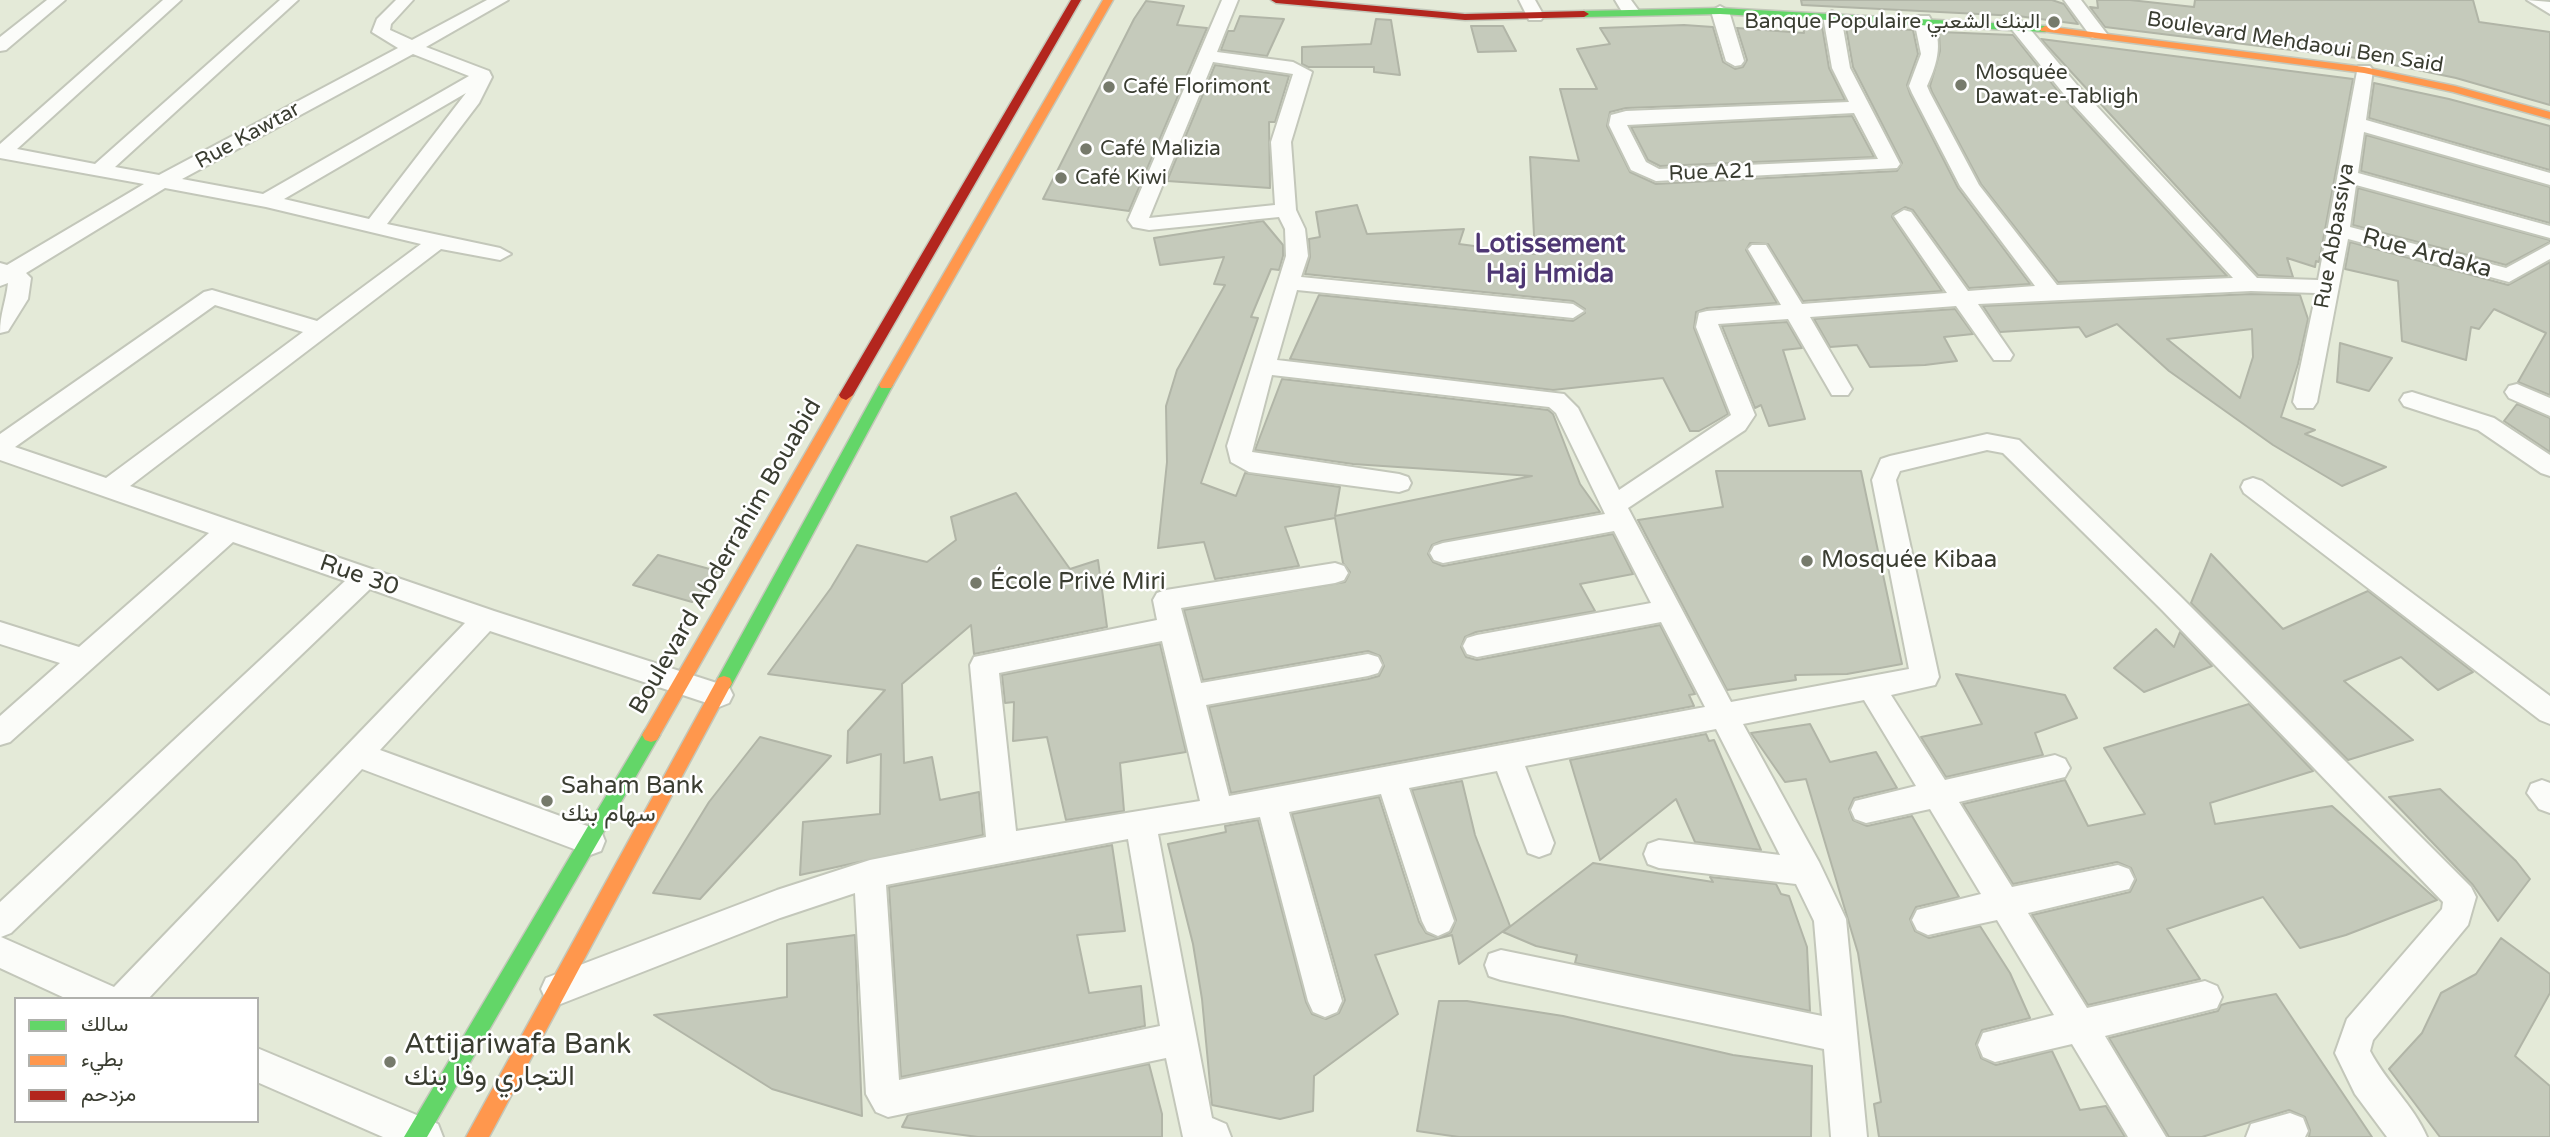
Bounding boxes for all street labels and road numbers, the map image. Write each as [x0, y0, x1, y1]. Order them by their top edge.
street label: Boulevard Mehdaoui Ben Said [2145, 7, 2445, 79]
street label: Rue Kawtar [191, 97, 305, 175]
street label: Rue A21 [1668, 159, 1756, 187]
street label: Rue Abbassiya [2310, 161, 2360, 311]
street label: Rue Ardaka [2359, 223, 2495, 285]
street label: Boulevard Abderrahim Bouabid [624, 394, 828, 720]
street label: Rue 30 [316, 549, 402, 603]

